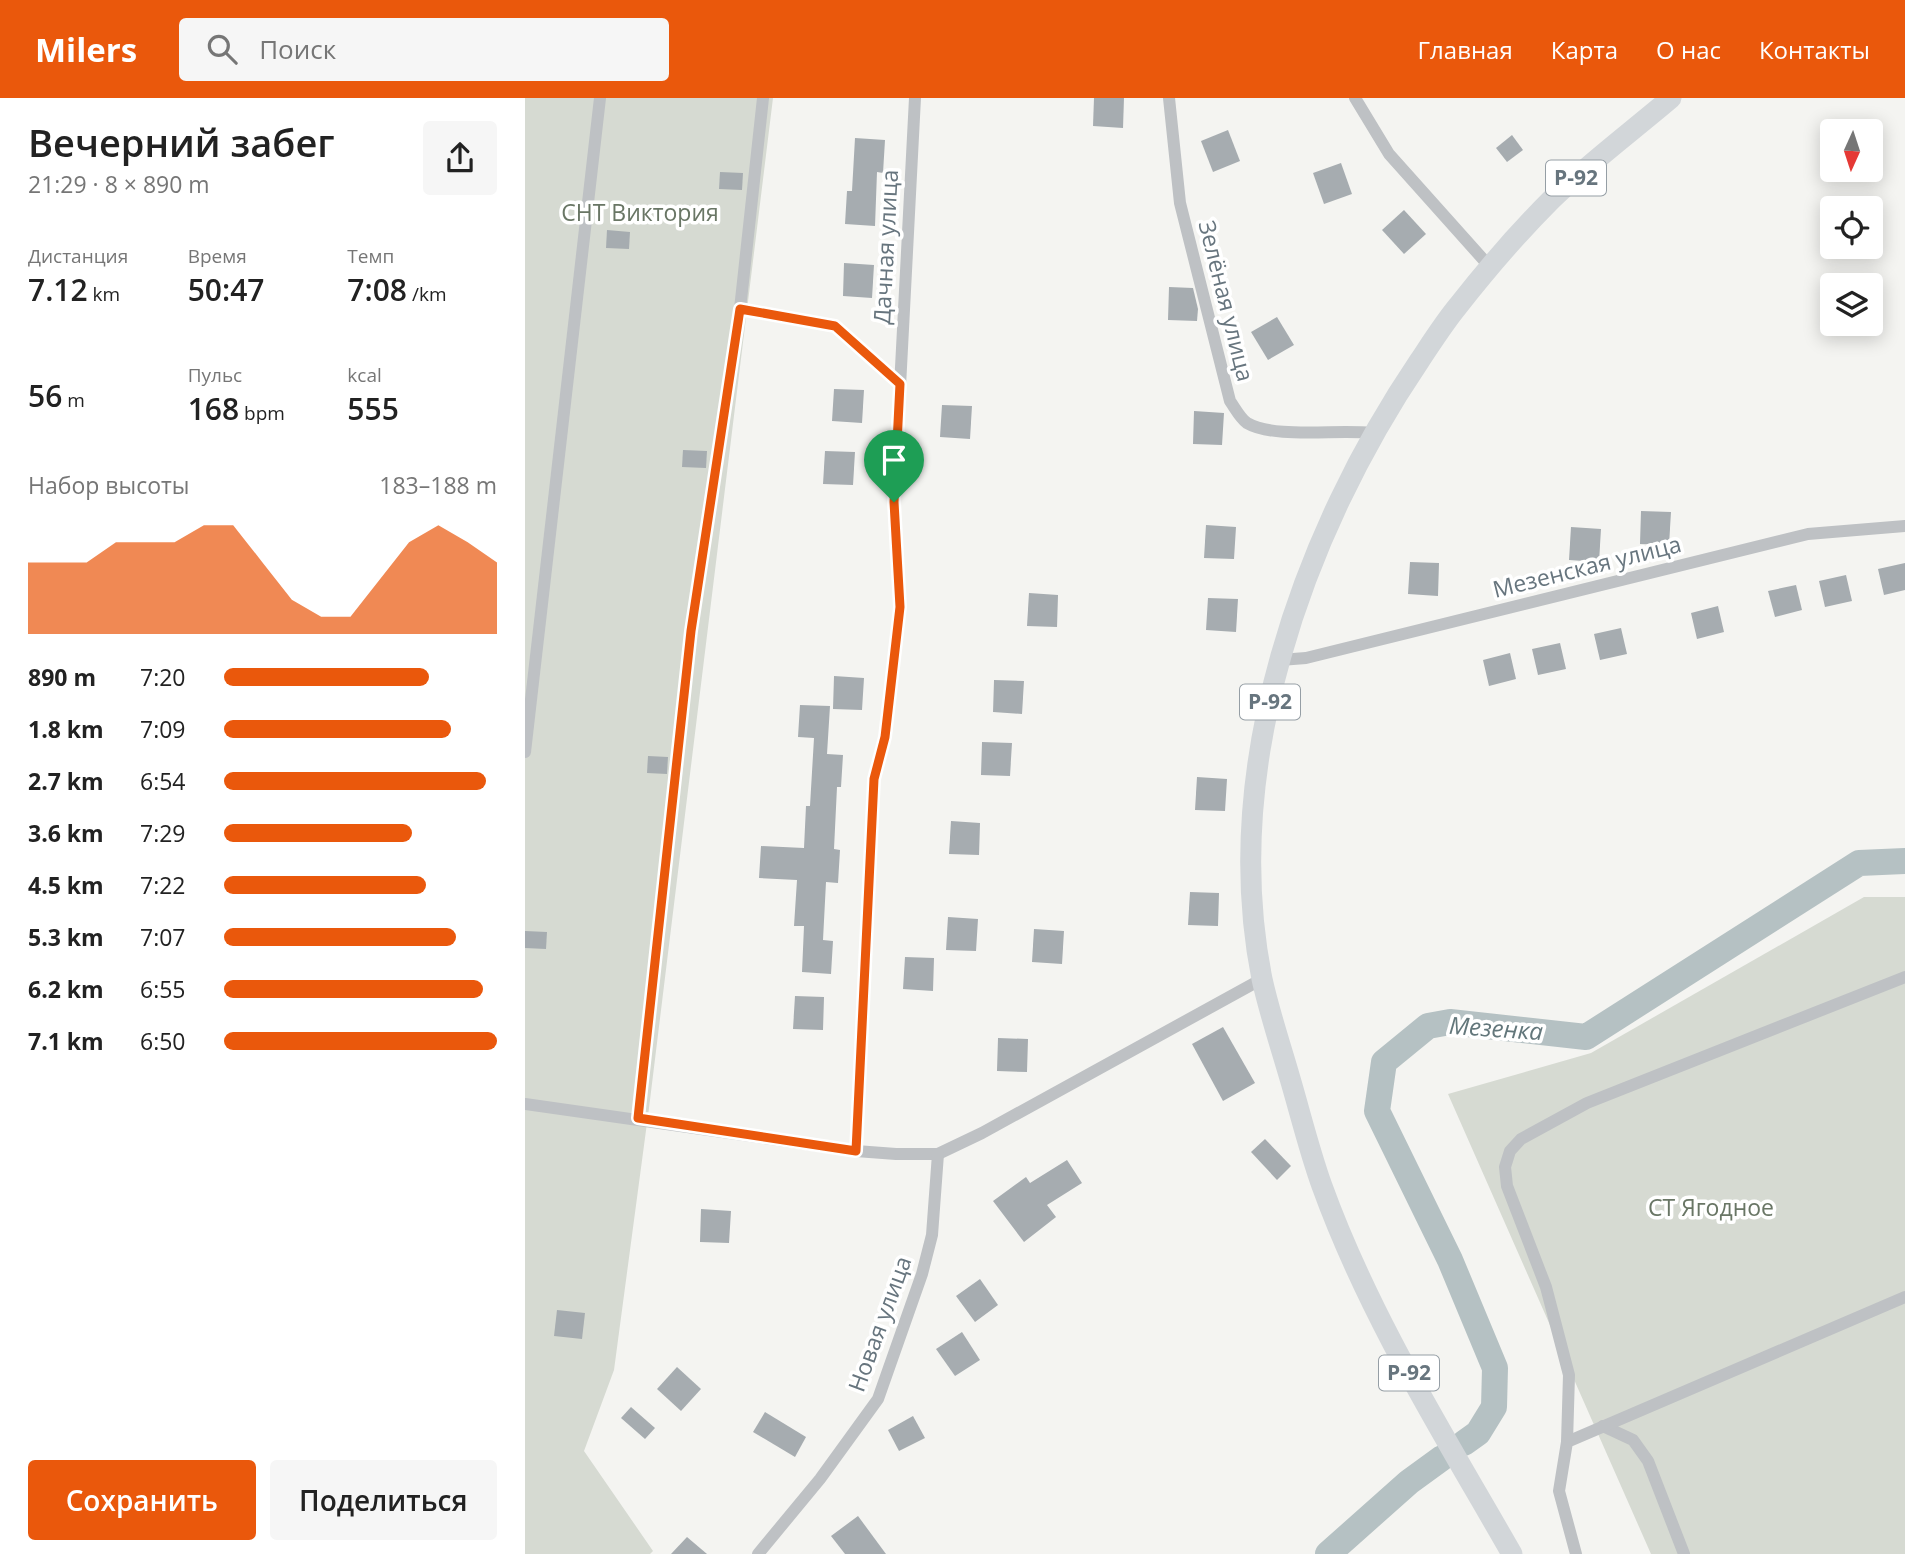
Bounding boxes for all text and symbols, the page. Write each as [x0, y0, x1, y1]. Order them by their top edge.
search box [179, 18, 669, 81]
text: Milers [35, 27, 137, 72]
icon: search [203, 30, 241, 68]
text: Поиск [259, 31, 336, 67]
text: Главная [1418, 33, 1513, 66]
text: Карта [1551, 33, 1618, 66]
text: О нас [1656, 33, 1721, 66]
text: Контакты [1759, 33, 1870, 66]
text: Вечерний забег [28, 116, 335, 168]
north arrow [1820, 119, 1883, 182]
map controls [1820, 119, 1883, 336]
button: share [423, 121, 497, 195]
road number: Р-92 [1546, 160, 1606, 196]
text: 21:29 · 8 × 890 m [28, 168, 210, 200]
street label: Дачная улица [865, 169, 905, 325]
park label: СНТ Виктория [561, 196, 719, 228]
button: locate [1820, 196, 1883, 259]
street label: Зелёная улица [1191, 217, 1262, 385]
text: Дистанция [28, 243, 128, 269]
text: Время [188, 243, 247, 269]
text: Темп [347, 243, 394, 269]
text: 7.12 [28, 269, 88, 310]
text: 50:47 [188, 269, 265, 310]
text: 7:08 [347, 269, 407, 310]
button: layers [1820, 273, 1883, 336]
text: km [88, 281, 120, 307]
text: /km [407, 281, 447, 307]
text: Пульс [188, 362, 242, 388]
text: kcal [347, 362, 382, 388]
text: 56 [28, 375, 62, 416]
text: m [62, 387, 85, 413]
text: 168 [188, 388, 239, 429]
text: 555 [347, 388, 399, 429]
text: bpm [239, 400, 285, 426]
pin [864, 430, 924, 502]
icon: arrive [875, 441, 913, 479]
text: Набор высоты [28, 469, 190, 501]
text: 183–188 m [379, 469, 497, 501]
street label: Мезенская улица [1489, 527, 1684, 605]
text: 890 m [28, 661, 96, 693]
text: 7:20 [140, 661, 186, 693]
road number: Р-92 [1240, 684, 1300, 720]
text: 1.8 km [28, 713, 104, 745]
text: 7:09 [140, 713, 186, 745]
text: 2.7 km [28, 765, 104, 797]
text: 6:54 [140, 765, 186, 797]
text: 3.6 km [28, 817, 104, 849]
text: 7:29 [140, 817, 186, 849]
text: 4.5 km [28, 869, 104, 901]
text: 7:22 [140, 869, 186, 901]
text: 5.3 km [28, 921, 104, 953]
text: 7:07 [140, 921, 186, 953]
text: 6.2 km [28, 973, 104, 1005]
text: 6:55 [140, 973, 186, 1005]
water label: Мезенка [1448, 1008, 1545, 1047]
text: 7.1 km [28, 1025, 104, 1057]
text: 6:50 [140, 1025, 186, 1057]
park label: СТ Ягодное [1648, 1191, 1774, 1223]
street label: Новая улица [840, 1251, 918, 1396]
road number: Р-92 [1379, 1356, 1439, 1390]
button: Сохранить [28, 1460, 256, 1540]
button: Поделиться [270, 1460, 497, 1540]

